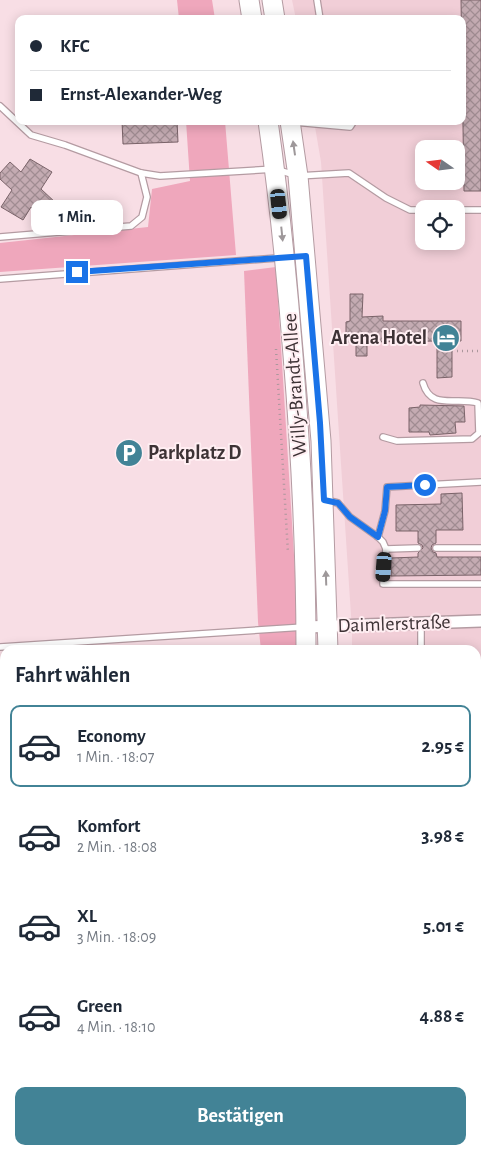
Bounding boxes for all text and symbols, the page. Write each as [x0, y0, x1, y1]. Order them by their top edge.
text: KFC [60, 37, 90, 56]
text: Ernst-Alexander-Weg [60, 85, 222, 104]
one-way arrow [290, 140, 298, 156]
north arrow [415, 140, 465, 190]
map controls [415, 140, 465, 250]
car [269, 188, 288, 220]
callout: 1 Min. [31, 200, 123, 234]
button: locate [415, 200, 465, 250]
text: 1 Min. [58, 209, 96, 225]
one-way arrow [278, 227, 286, 243]
route end [66, 261, 88, 283]
street label: Willy-Brandt-Allee [280, 313, 310, 457]
hotel icon: Arena Hotel [431, 323, 461, 353]
place label: Arena Hotel [331, 328, 427, 348]
parking icon: Parkplatz D [114, 438, 144, 468]
place label: Parkplatz D [148, 443, 241, 463]
route start [414, 474, 436, 496]
car [375, 552, 392, 582]
one-way arrow [322, 570, 330, 586]
street label: Daimlerstraße [337, 612, 451, 636]
text: Fahrt wählen [15, 664, 130, 686]
icon: car [17, 724, 62, 769]
text: Economy [77, 727, 146, 746]
text: 2.95 € [422, 737, 464, 756]
text: 1 Min. · 18:07 [77, 749, 154, 765]
icon: car [17, 814, 62, 859]
text: Komfort [77, 817, 141, 836]
text: 3.98 € [421, 827, 464, 846]
text: 2 Min. · 18:08 [77, 839, 157, 855]
icon: car [17, 904, 62, 949]
text: XL [77, 907, 97, 926]
text: 5.01 € [423, 917, 464, 936]
text: 3 Min. · 18:09 [77, 929, 156, 945]
icon: car [17, 994, 62, 1039]
text: Green [77, 997, 123, 1016]
text: 4.88 € [420, 1007, 464, 1026]
text: 4 Min. · 18:10 [77, 1019, 155, 1035]
button: Bestätigen [15, 1087, 466, 1145]

